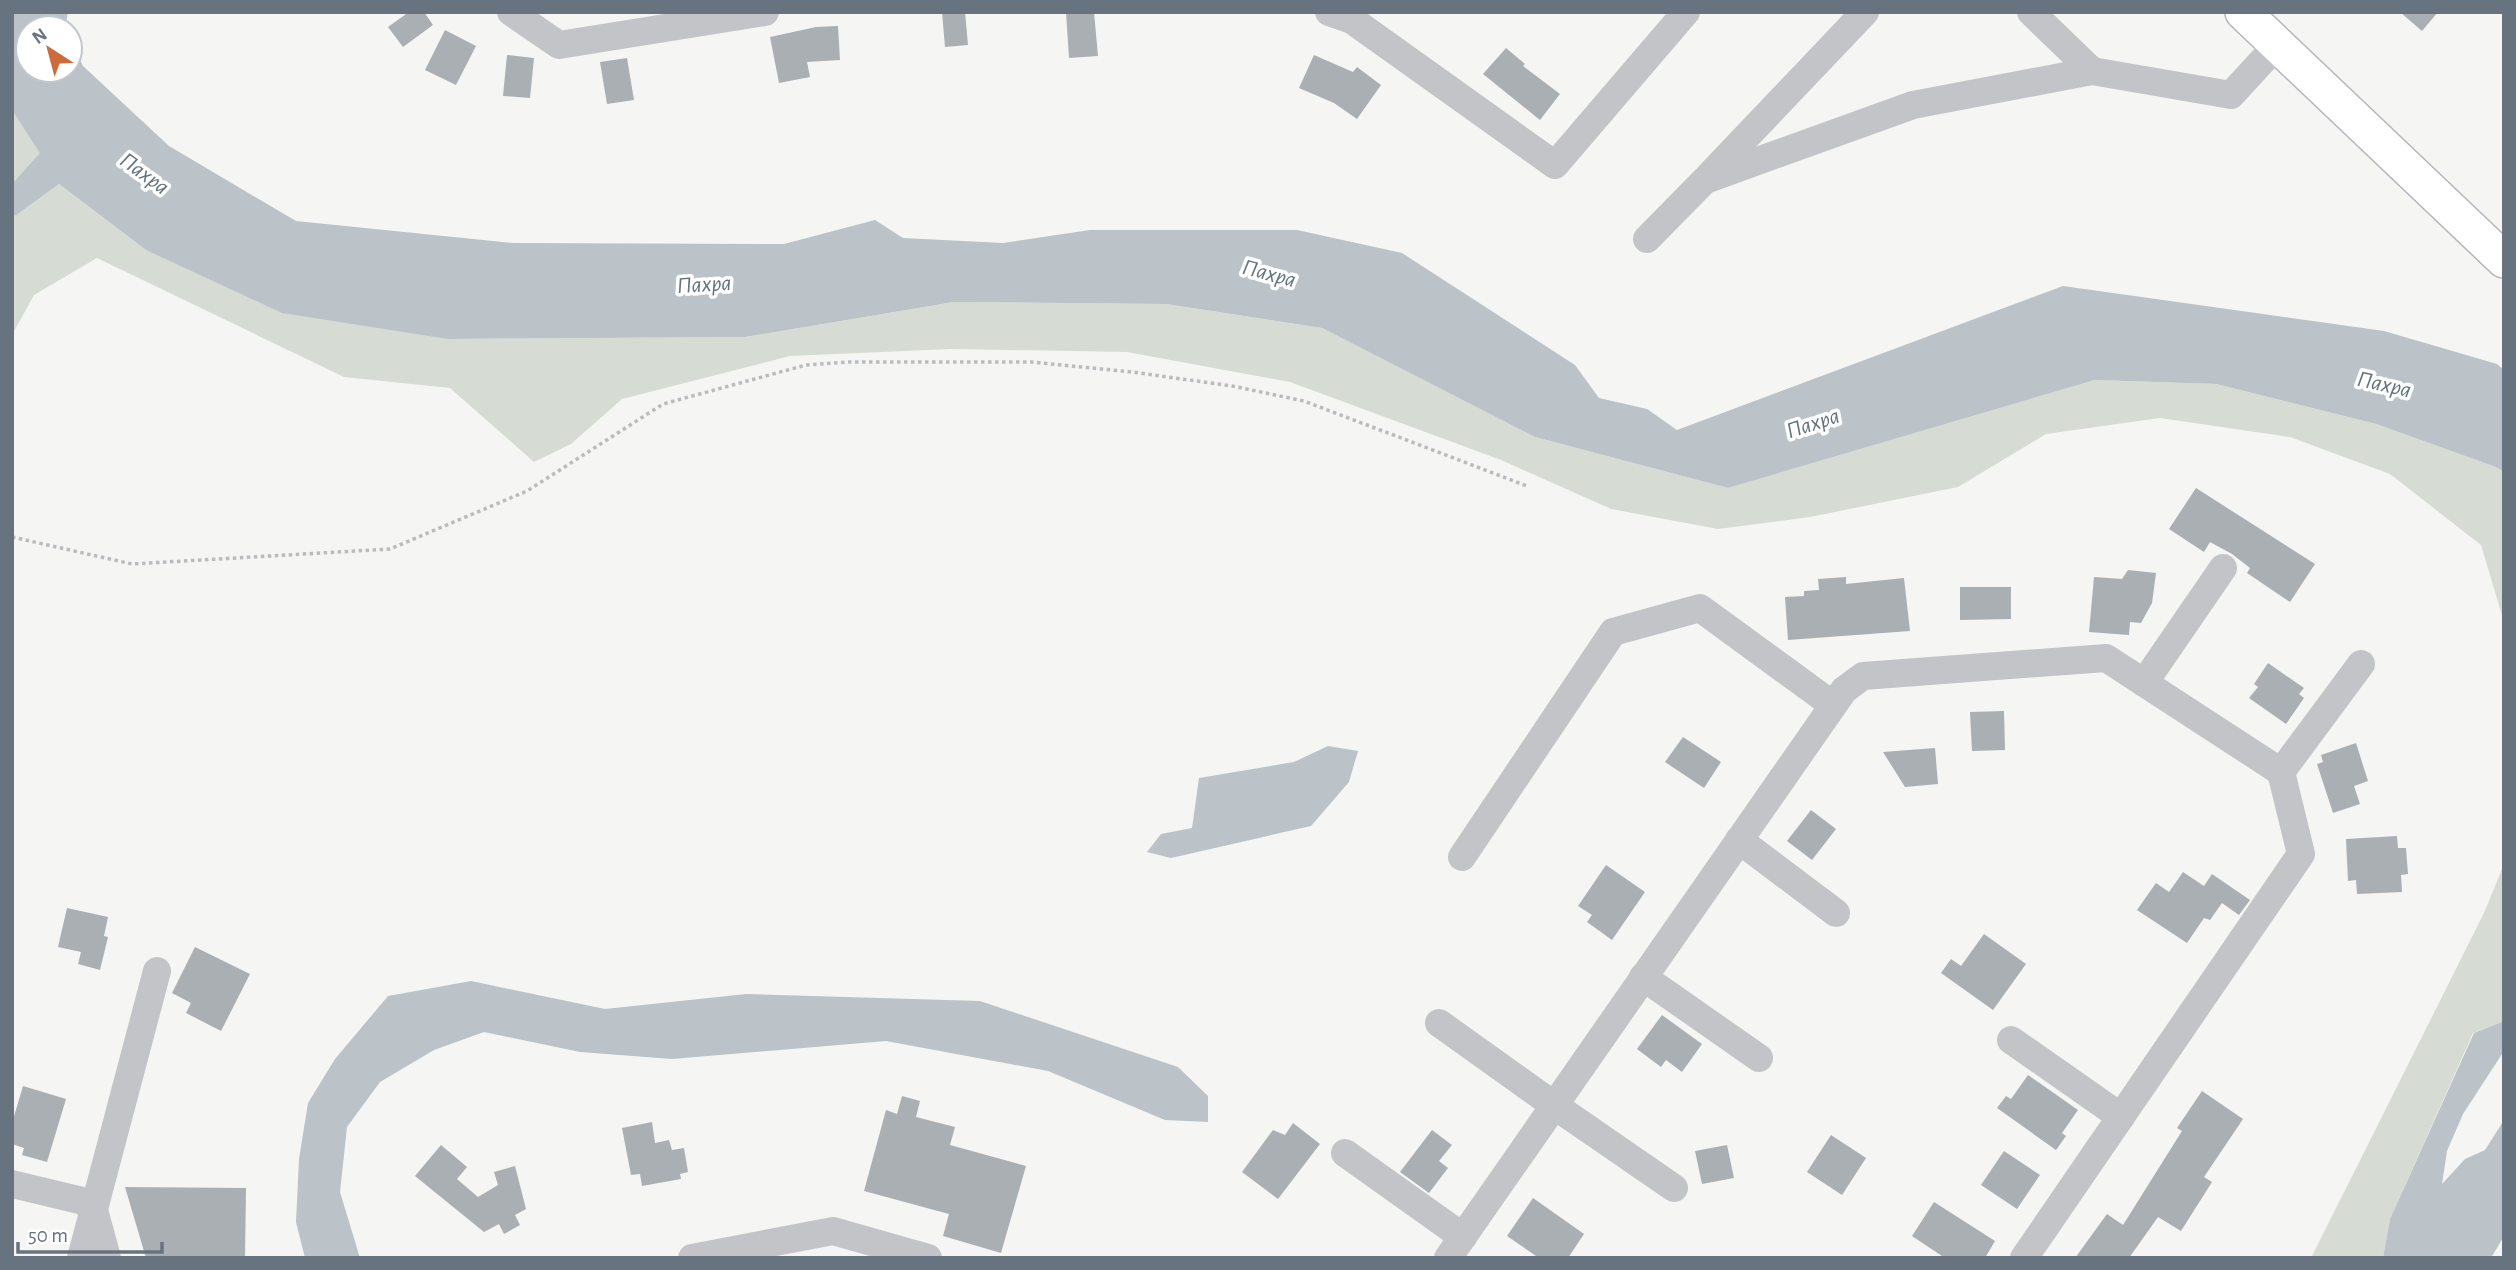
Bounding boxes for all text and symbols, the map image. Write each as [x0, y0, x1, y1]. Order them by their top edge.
north arrow [14, 14, 84, 84]
text: N [29, 25, 51, 48]
water label: Пахра [115, 149, 173, 199]
water label: Пахра [1240, 256, 1298, 292]
water label: Пахра [676, 272, 732, 298]
water label: Пахра [2355, 368, 2413, 402]
water label: Пахра [1784, 405, 1842, 443]
scale bar [18, 1210, 161, 1254]
text: 50 m [28, 1225, 68, 1246]

